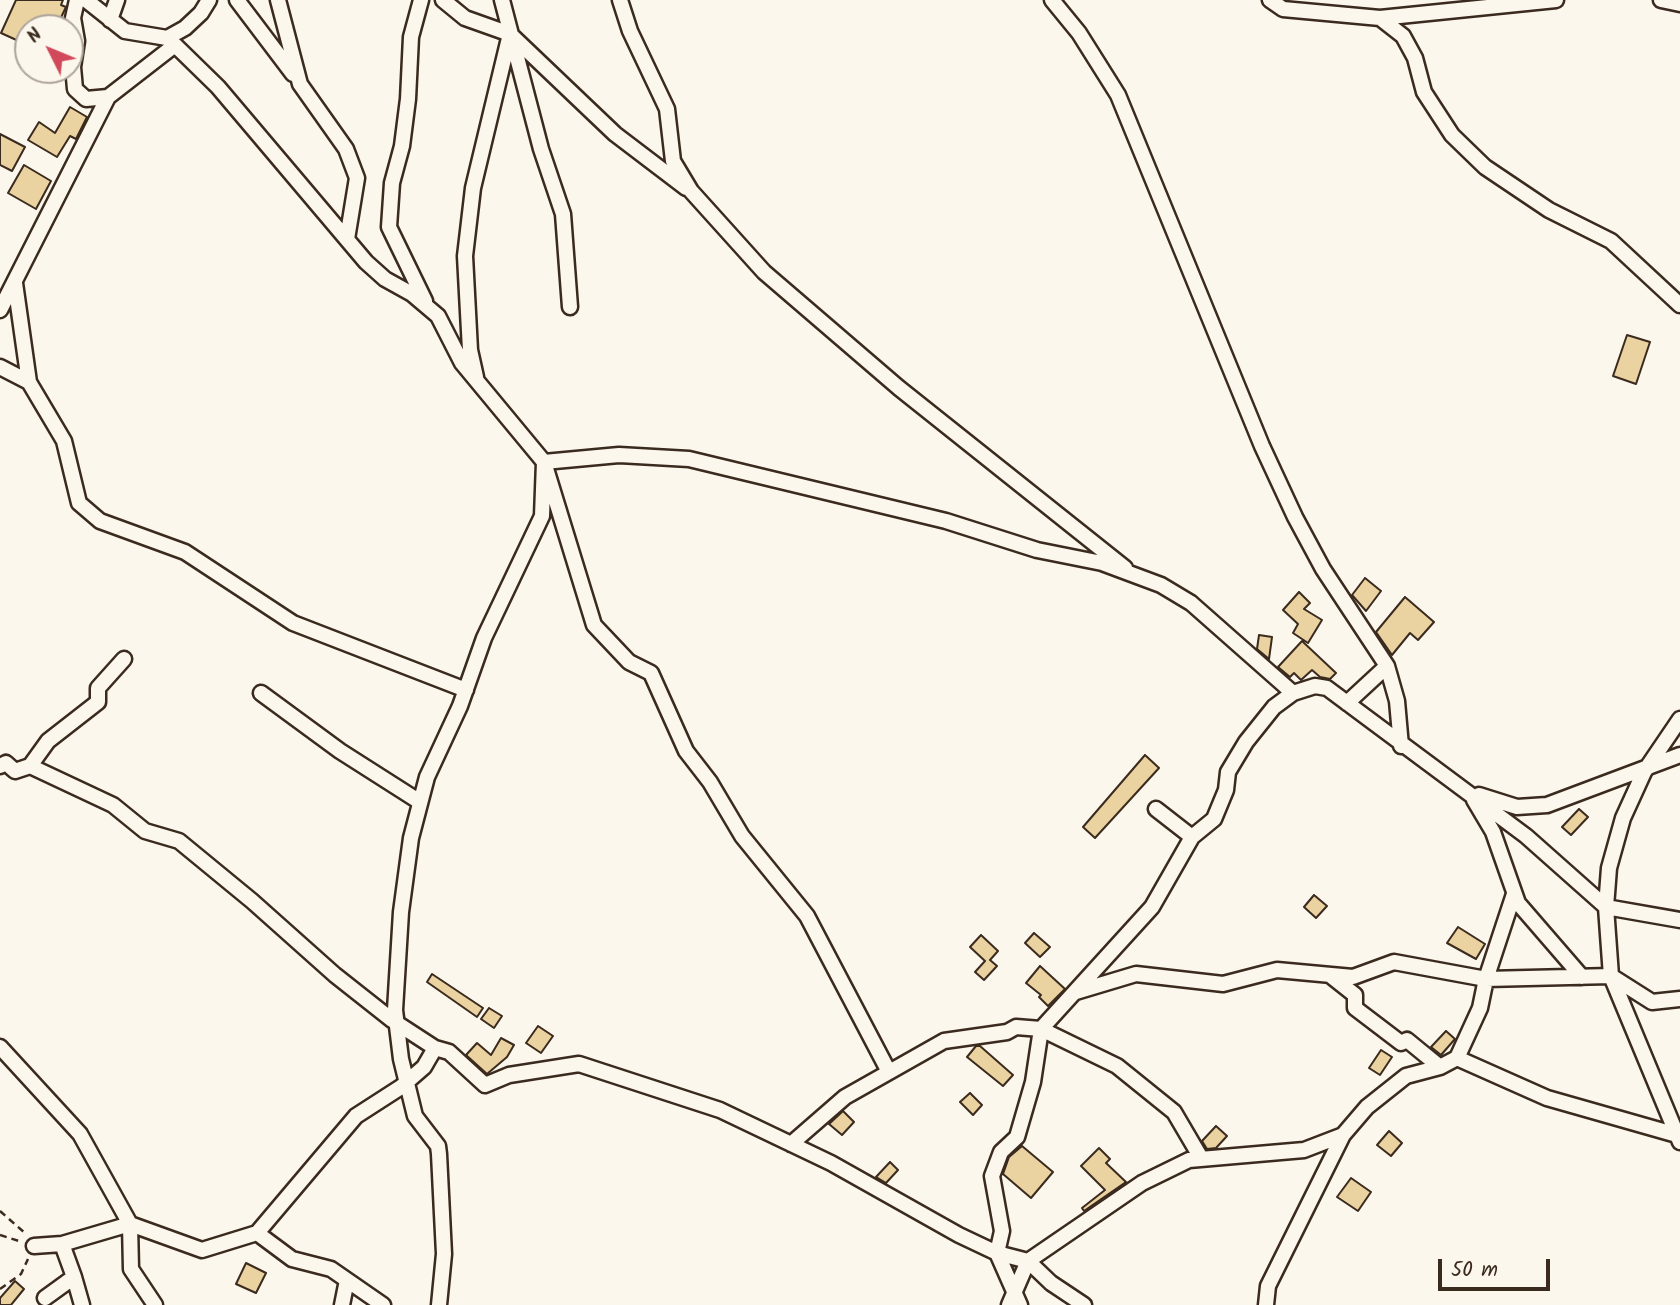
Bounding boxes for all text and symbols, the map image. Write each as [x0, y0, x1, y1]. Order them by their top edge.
north arrow [14, 14, 84, 84]
text: N [20, 21, 50, 51]
scale bar [1442, 1246, 1554, 1290]
text: 50 m [1451, 1254, 1498, 1287]

